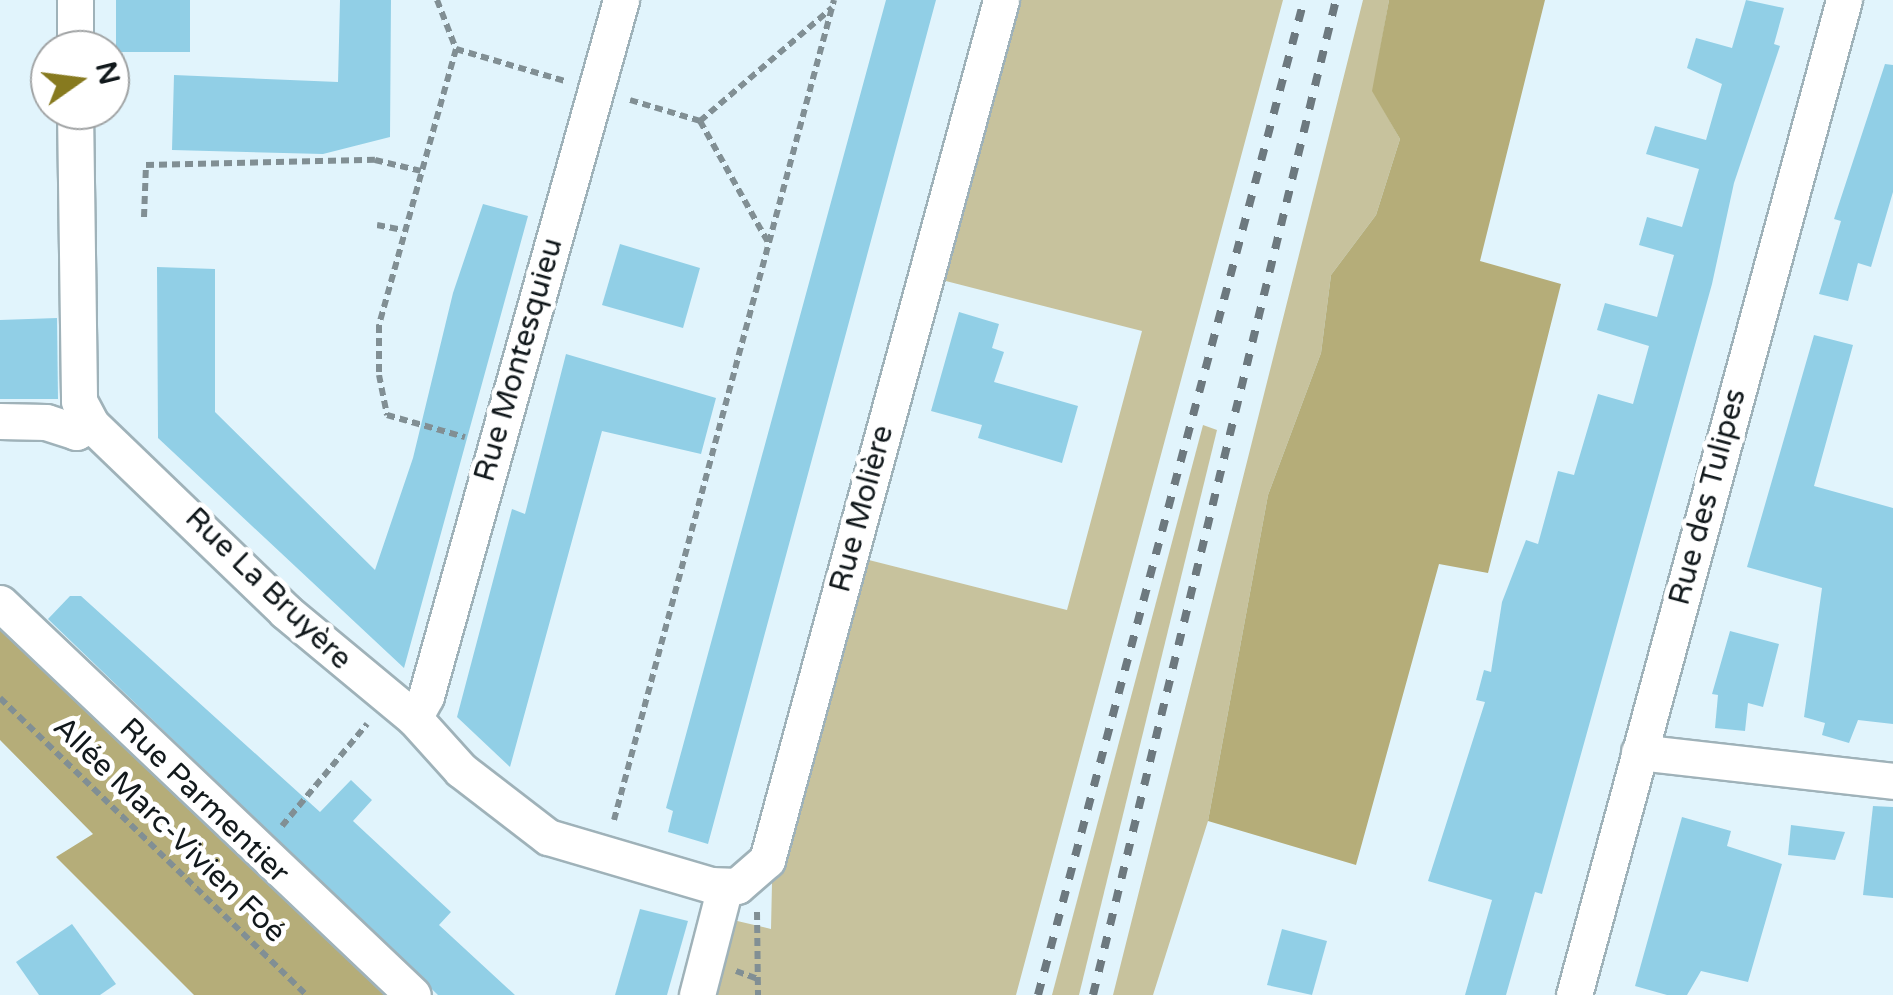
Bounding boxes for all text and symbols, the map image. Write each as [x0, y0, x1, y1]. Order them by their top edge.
north arrow [30, 30, 130, 130]
text: N [88, 58, 126, 88]
street label: Rue Montesquieu [467, 234, 571, 486]
street label: Rue des Tulipes [1662, 385, 1754, 609]
street label: Rue Molière [822, 422, 902, 596]
street label: Rue La Bruyère [177, 500, 359, 678]
street label: Allée Marc-Vivien Foé [45, 710, 293, 950]
street label: Rue Parmentier [112, 711, 296, 891]

